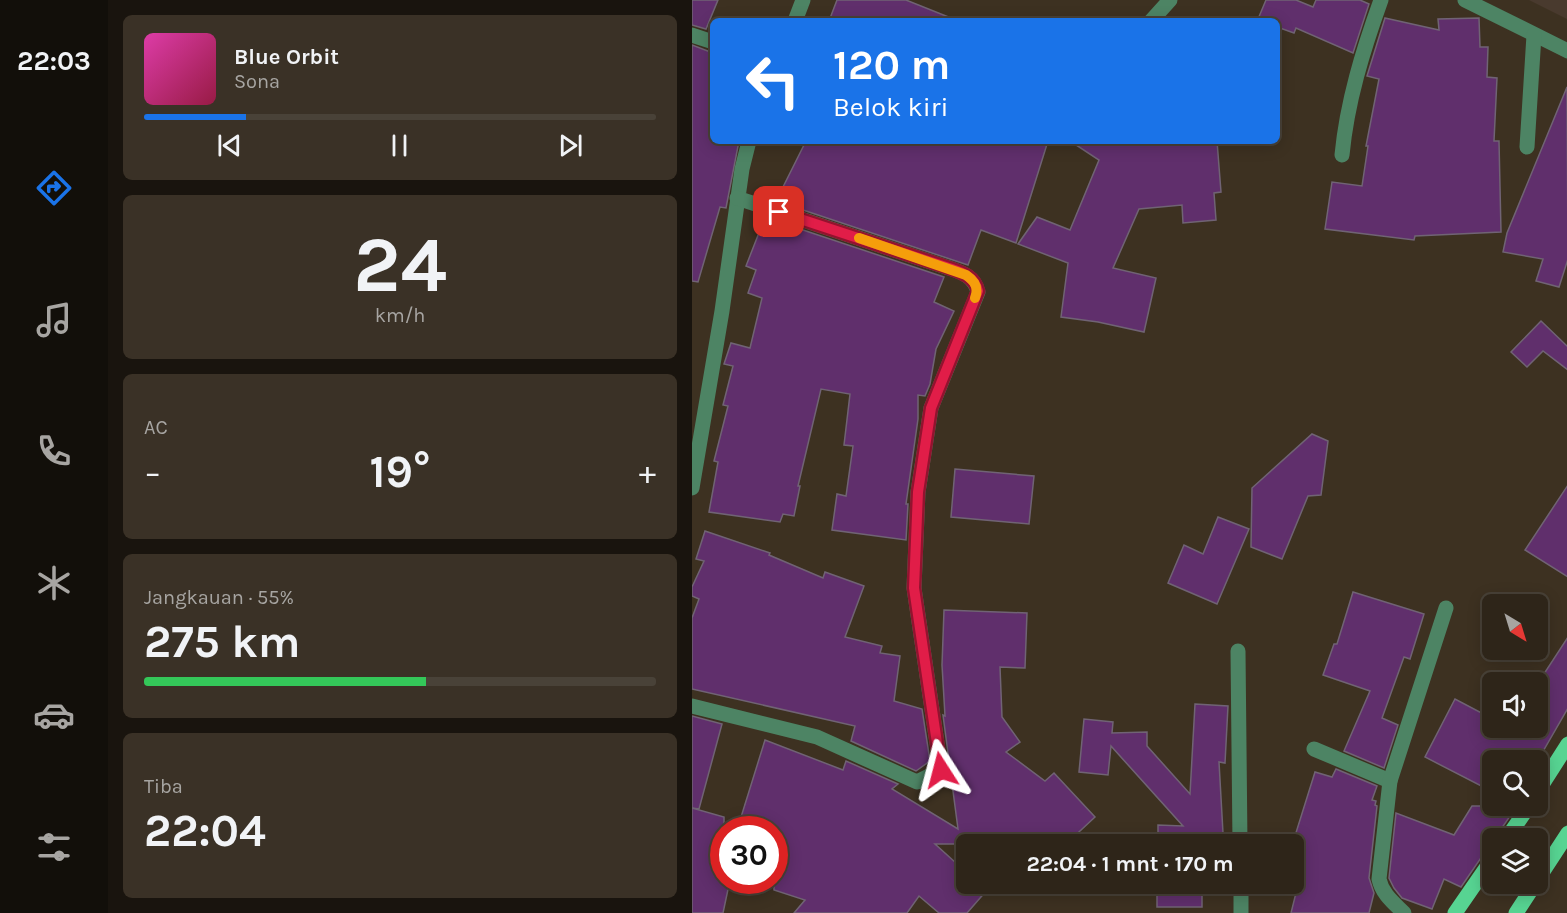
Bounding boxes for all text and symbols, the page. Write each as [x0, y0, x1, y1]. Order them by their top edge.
text: 120 m [833, 40, 950, 90]
icon: left [734, 42, 812, 120]
text: Blue Orbit [234, 44, 339, 70]
text: 22:03 [17, 45, 91, 77]
text: Sona [234, 70, 280, 93]
text: Belok kiri [833, 91, 949, 123]
icon: previous [213, 129, 246, 162]
icon: pause [383, 129, 416, 162]
icon: next [554, 129, 587, 162]
icon: directions [33, 167, 75, 209]
pin [753, 186, 804, 237]
icon: arrive [762, 195, 795, 228]
text: 24 [353, 219, 447, 311]
icon: music [33, 299, 75, 341]
text: km/h [375, 304, 425, 327]
text: AC [144, 416, 168, 439]
icon: phone [33, 430, 75, 472]
text: 19° [370, 446, 430, 498]
text: − [144, 453, 161, 491]
text: + [639, 453, 656, 491]
icon: climate [33, 562, 75, 604]
text: Jangkauan · 55% [144, 586, 294, 609]
north arrow [1482, 594, 1548, 660]
map controls [1482, 594, 1548, 894]
text: 275 km [144, 616, 301, 668]
button: sound [1482, 672, 1548, 738]
icon: car [33, 694, 75, 736]
position arrow [909, 738, 973, 802]
button: search [1482, 750, 1548, 816]
text: Tiba [144, 775, 183, 798]
text: 22:04 [144, 805, 266, 857]
speed limit sign: 30 [710, 816, 788, 894]
icon: filters [33, 826, 75, 868]
button: layers [1482, 828, 1548, 894]
text: 22:04 · 1 mnt · 170 m [1026, 851, 1234, 877]

